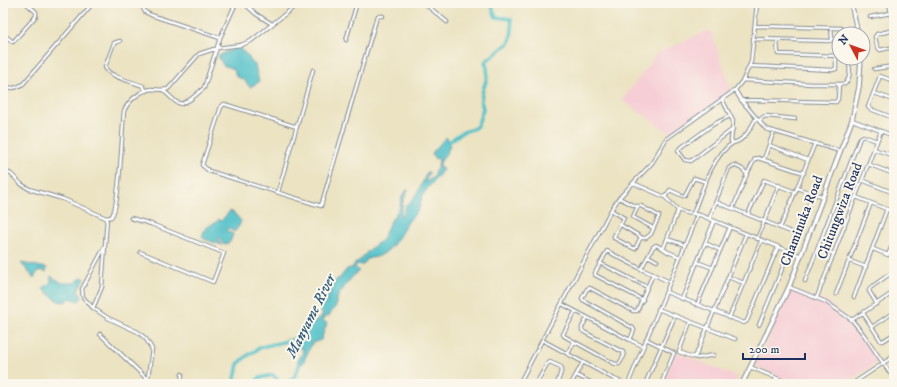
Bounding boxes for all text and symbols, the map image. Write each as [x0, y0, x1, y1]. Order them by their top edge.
north arrow [831, 26, 871, 66]
text: N [836, 32, 852, 48]
street label: Chitungwiza Road [813, 160, 867, 262]
street label: Chaminuka Road [776, 173, 828, 269]
water label: Manyame River [281, 269, 341, 362]
scale bar [743, 335, 805, 361]
text: 200 m [749, 342, 779, 357]

